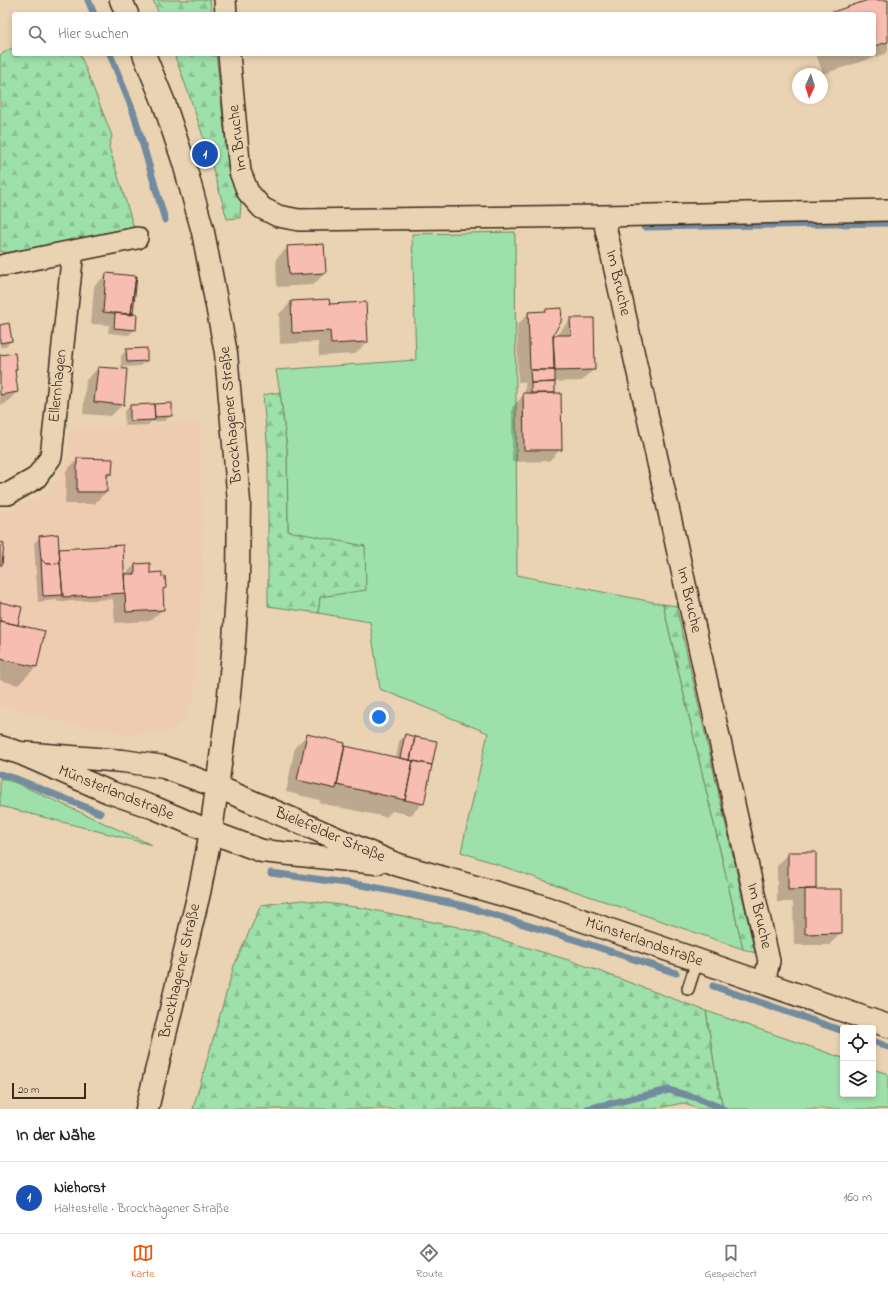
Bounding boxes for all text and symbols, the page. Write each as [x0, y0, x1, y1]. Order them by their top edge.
search box [12, 12, 876, 56]
icon: search [26, 23, 48, 45]
text: Hier suchen [58, 23, 129, 45]
north arrow [792, 68, 828, 104]
street label: Im Bruche [222, 103, 254, 173]
pin: 1 [192, 139, 218, 169]
street label: Im Bruche [599, 248, 637, 319]
street label: Brockhagener Straße [213, 345, 249, 486]
street label: Ellernhagen [42, 348, 74, 424]
street label: Im Bruche [670, 565, 708, 636]
your location [369, 707, 389, 727]
street label: Münsterlandstraße [54, 759, 178, 828]
street label: Bielefelder Straße [270, 801, 390, 869]
street label: Im Bruche [740, 881, 778, 952]
street label: Brockhagener Straße [153, 900, 207, 1042]
street label: Münsterlandstraße [582, 911, 707, 974]
map controls [840, 1025, 876, 1097]
button: locate [840, 1025, 876, 1061]
button: layers [840, 1061, 876, 1097]
scale bar [12, 1081, 86, 1100]
text: 20 m [18, 1082, 40, 1098]
text: In der Nähe [16, 1123, 95, 1148]
text: Niehorst [54, 1177, 106, 1199]
text: 1 [27, 1188, 31, 1207]
text: 160 m [843, 1188, 872, 1207]
text: Haltestelle · Brockhagener Straße [54, 1199, 229, 1218]
tab: Karte [131, 1242, 154, 1282]
tab: Route [416, 1242, 443, 1282]
tab: Gespeichert [705, 1242, 757, 1282]

